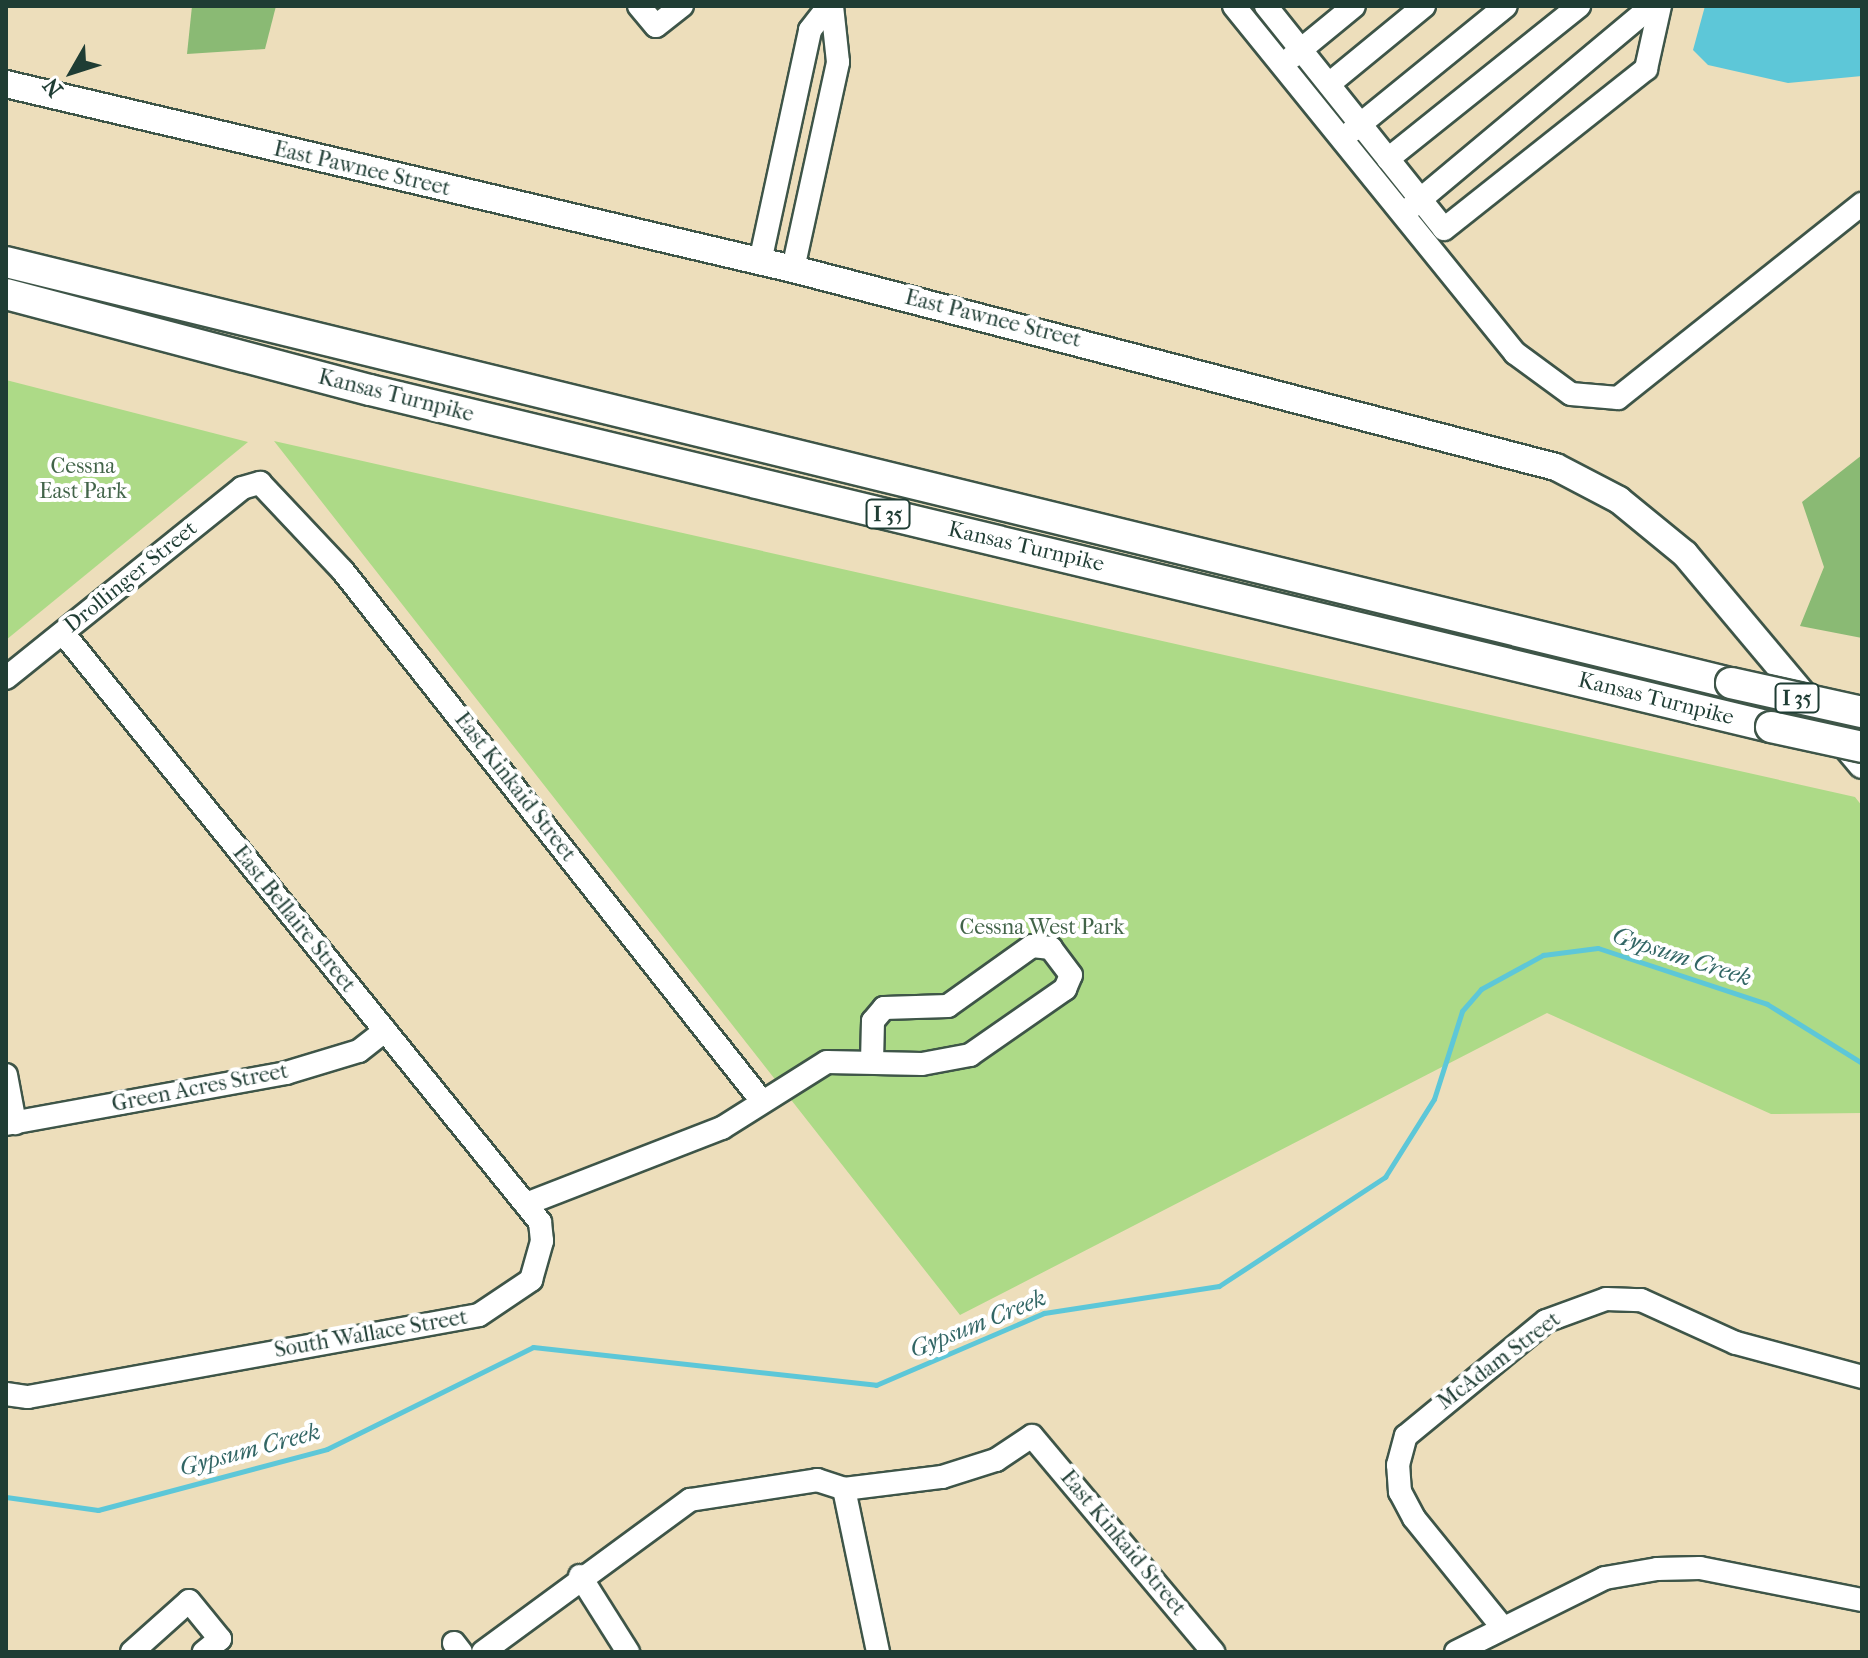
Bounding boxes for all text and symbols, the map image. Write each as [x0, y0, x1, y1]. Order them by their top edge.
north arrow [32, 32, 112, 112]
text: N [38, 72, 69, 102]
street label: East Pawnee Street [271, 136, 453, 202]
street label: East Pawnee Street [902, 284, 1084, 354]
street label: Kansas Turnpike [315, 364, 477, 428]
park label: Cessna East Park [39, 453, 127, 504]
road number: I 35 [864, 498, 912, 530]
street label: Drollinger Street [59, 515, 203, 639]
street label: Kansas Turnpike [945, 516, 1107, 578]
street label: Kansas Turnpike [1575, 667, 1737, 731]
road number: I 35 [1773, 682, 1821, 714]
street label: East Kinkaid Street [449, 707, 581, 867]
street label: East Bellaire Street [227, 840, 361, 998]
park label: Cessna West Park [959, 915, 1125, 941]
water label: Gypsum Creek [1609, 921, 1755, 993]
street label: Green Acres Street [110, 1058, 290, 1118]
water label: Gypsum Creek [906, 1284, 1050, 1364]
street label: South Wallace Street [272, 1304, 470, 1364]
street label: McAdam Street [1432, 1306, 1566, 1416]
water label: Gypsum Creek [177, 1417, 323, 1483]
street label: East Kinkaid Street [1054, 1465, 1192, 1621]

